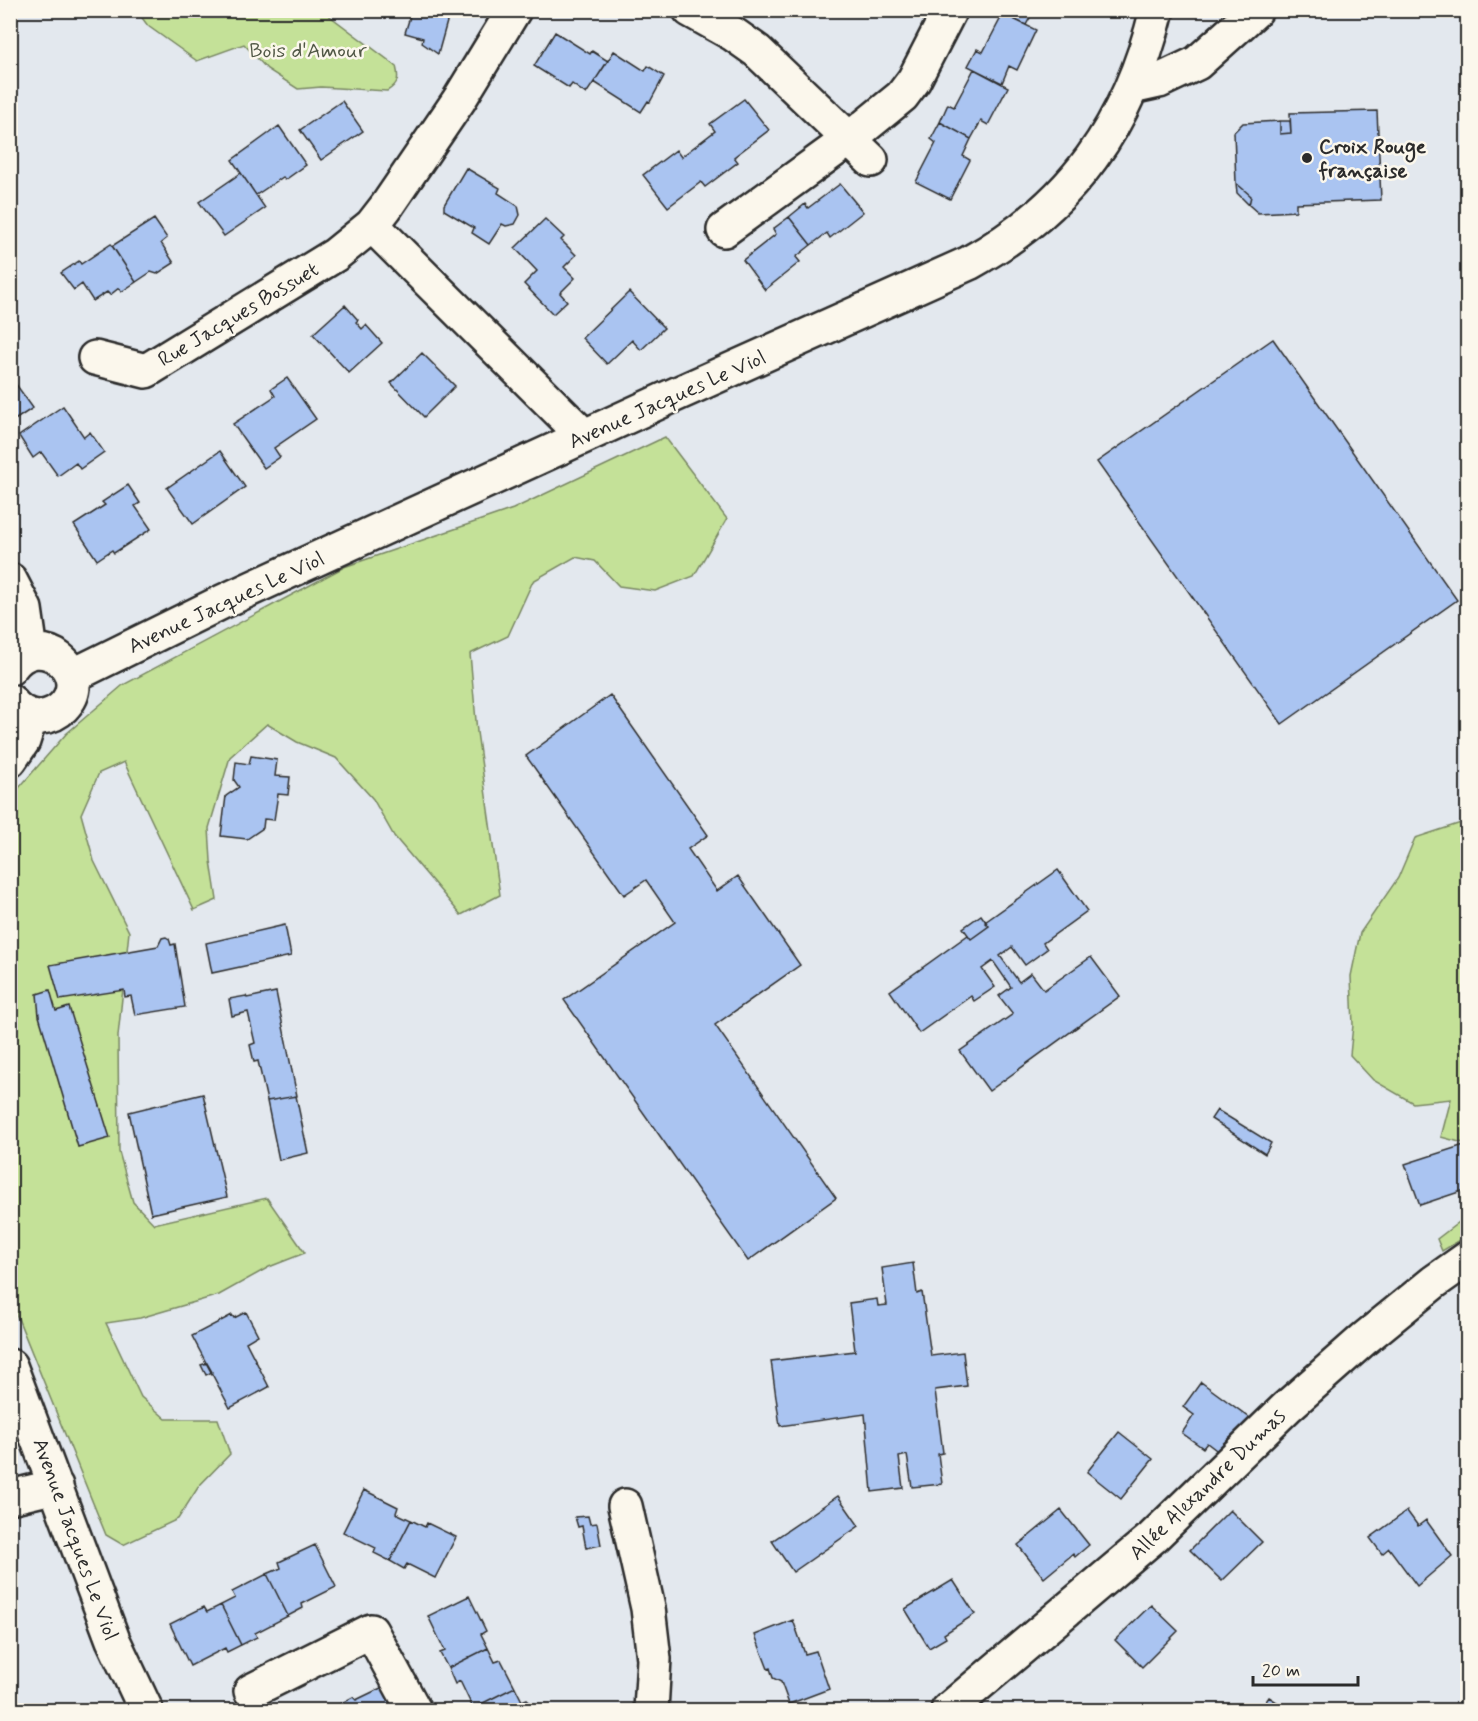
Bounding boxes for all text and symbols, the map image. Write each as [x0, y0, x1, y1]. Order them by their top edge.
park label: Bois d'Amour [249, 37, 367, 65]
place label: Croix Rouge française [1318, 133, 1427, 185]
marker: Croix Rouge française [1300, 151, 1314, 165]
street label: Rue Jacques Bossuet [153, 256, 324, 374]
street label: Avenue Jacques Le Viol [564, 344, 771, 456]
street label: Avenue Jacques Le Viol [124, 545, 329, 661]
street label: Allée Alexandre Dumas [1123, 1403, 1292, 1567]
street label: Avenue Jacques Le Viol [25, 1434, 125, 1644]
scale bar [1253, 1649, 1358, 1687]
text: 20 m [1262, 1659, 1300, 1683]

